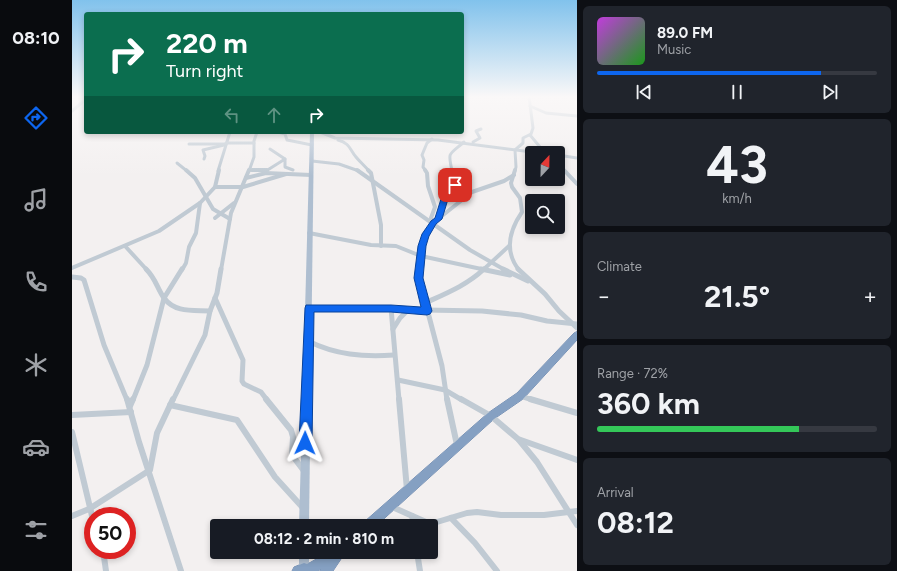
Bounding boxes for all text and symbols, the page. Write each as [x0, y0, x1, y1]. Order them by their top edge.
text: 89.0 FM [657, 24, 713, 42]
text: 220 m [166, 26, 248, 60]
text: 08:10 [12, 27, 60, 49]
icon: right [100, 28, 152, 80]
text: Music [657, 42, 691, 57]
text: Turn right [166, 60, 243, 82]
icon: previous [633, 81, 655, 103]
icon: pause [726, 81, 748, 103]
icon: next [819, 81, 841, 103]
icon: directions [22, 104, 50, 132]
icon: left [221, 104, 243, 126]
icon: ahead [263, 104, 285, 126]
icon: right [305, 104, 327, 126]
text: 43 [706, 134, 768, 196]
north arrow [525, 146, 565, 186]
map controls [525, 146, 565, 234]
pin [438, 168, 472, 202]
icon: arrive [444, 174, 466, 196]
icon: music [22, 186, 50, 214]
text: km/h [722, 191, 752, 206]
button: search [525, 194, 565, 234]
text: Climate [597, 259, 642, 274]
icon: phone [22, 268, 50, 296]
text: 21.5° [704, 278, 770, 315]
text: − [597, 283, 611, 310]
text: + [863, 283, 877, 310]
icon: climate [22, 351, 50, 379]
text: Range · 72% [597, 366, 668, 381]
text: 360 km [597, 385, 700, 422]
position arrow [284, 422, 326, 464]
icon: car [22, 433, 50, 461]
text: Arrival [597, 485, 634, 500]
text: 08:12 [597, 504, 674, 541]
speed limit sign: 50 [84, 507, 136, 559]
icon: filters [22, 516, 50, 544]
text: 08:12 · 2 min · 810 m [254, 530, 394, 548]

